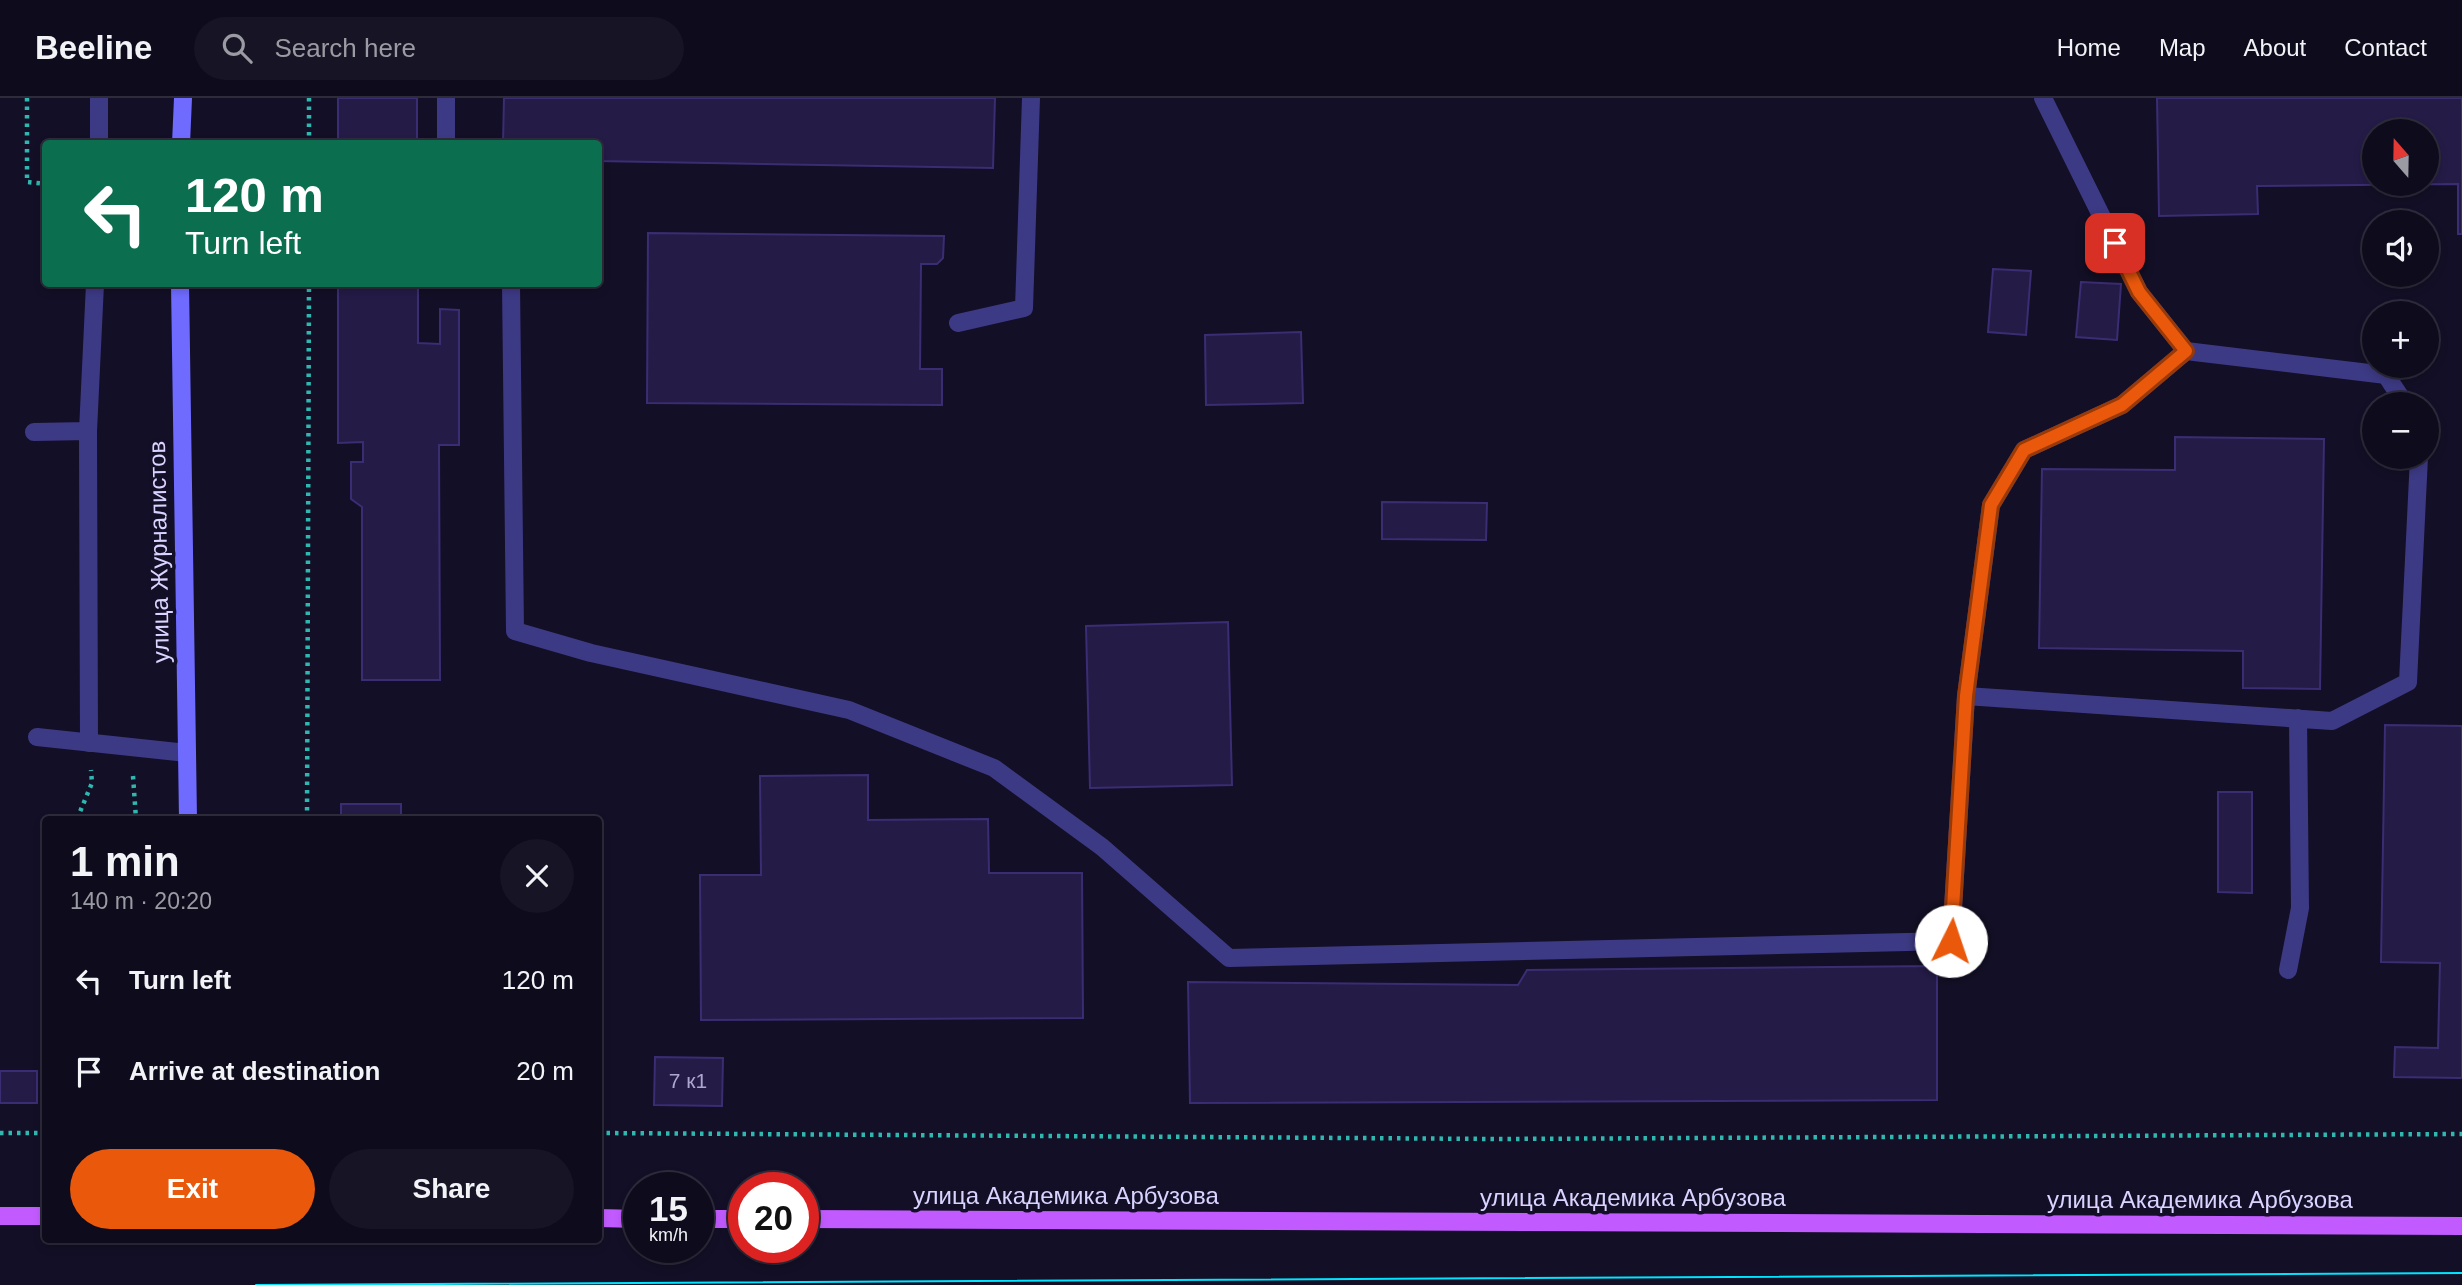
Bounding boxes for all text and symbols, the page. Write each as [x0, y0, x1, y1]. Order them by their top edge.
search box [194, 17, 684, 80]
text: Beeline [35, 29, 152, 66]
icon: search [218, 29, 256, 67]
text: Search here [274, 33, 416, 63]
text: Home [2057, 34, 2121, 61]
text: Map [2159, 34, 2206, 61]
text: About [2244, 34, 2306, 61]
text: Contact [2344, 34, 2427, 61]
north arrow [2362, 119, 2440, 196]
map controls [2362, 119, 2439, 469]
icon: left [70, 168, 161, 259]
text: 120 m [185, 168, 324, 222]
button: sound [2362, 210, 2439, 287]
pin [2085, 213, 2145, 273]
icon: arrive [2096, 224, 2134, 262]
text: Turn left [185, 225, 301, 261]
button: + [2362, 301, 2439, 378]
button: − [2362, 392, 2439, 469]
street label: улица Журналистов [143, 441, 174, 663]
text: 1 min [70, 838, 180, 885]
button: close [500, 839, 574, 913]
text: 140 m · 20:20 [70, 888, 212, 914]
position arrow [1914, 904, 1988, 978]
icon: left [70, 962, 108, 1000]
text: Turn left [129, 965, 231, 995]
text: 120 m [502, 965, 574, 995]
icon: arrive [70, 1053, 108, 1091]
text: Arrive at destination [129, 1056, 380, 1086]
text: 20 m [516, 1056, 574, 1086]
house number: 7 к1 [669, 1069, 707, 1092]
button: Exit [70, 1149, 315, 1229]
button: Share [329, 1149, 574, 1229]
speed limit sign: 20 [728, 1172, 819, 1263]
street label: улица Академика Арбузова [913, 1182, 1220, 1209]
street label: улица Академика Арбузова [1480, 1184, 1787, 1211]
street label: улица Академика Арбузова [2047, 1186, 2354, 1213]
text: 15 [649, 1189, 688, 1228]
text: km/h [649, 1225, 688, 1245]

